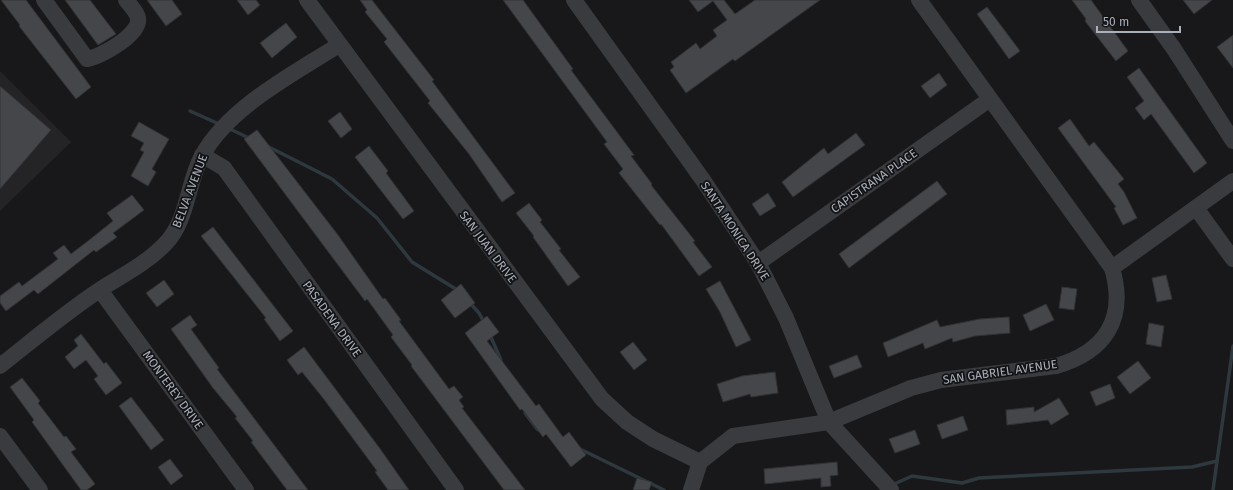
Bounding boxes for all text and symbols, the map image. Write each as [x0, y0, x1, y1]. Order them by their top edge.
scale bar [1097, 8, 1180, 34]
text: 50 m [1103, 15, 1129, 29]
street label: CAPISTRANA PLACE [828, 146, 920, 216]
street label: BELVA AVENUE [170, 152, 210, 230]
street label: SANTA MONICA DRIVE [698, 179, 772, 283]
street label: SAN JUAN DRIVE [457, 208, 519, 286]
street label: PASADENA DRIVE [300, 278, 364, 360]
street label: MONTEREY DRIVE [140, 348, 206, 432]
street label: SAN GABRIEL AVENUE [942, 357, 1058, 387]

